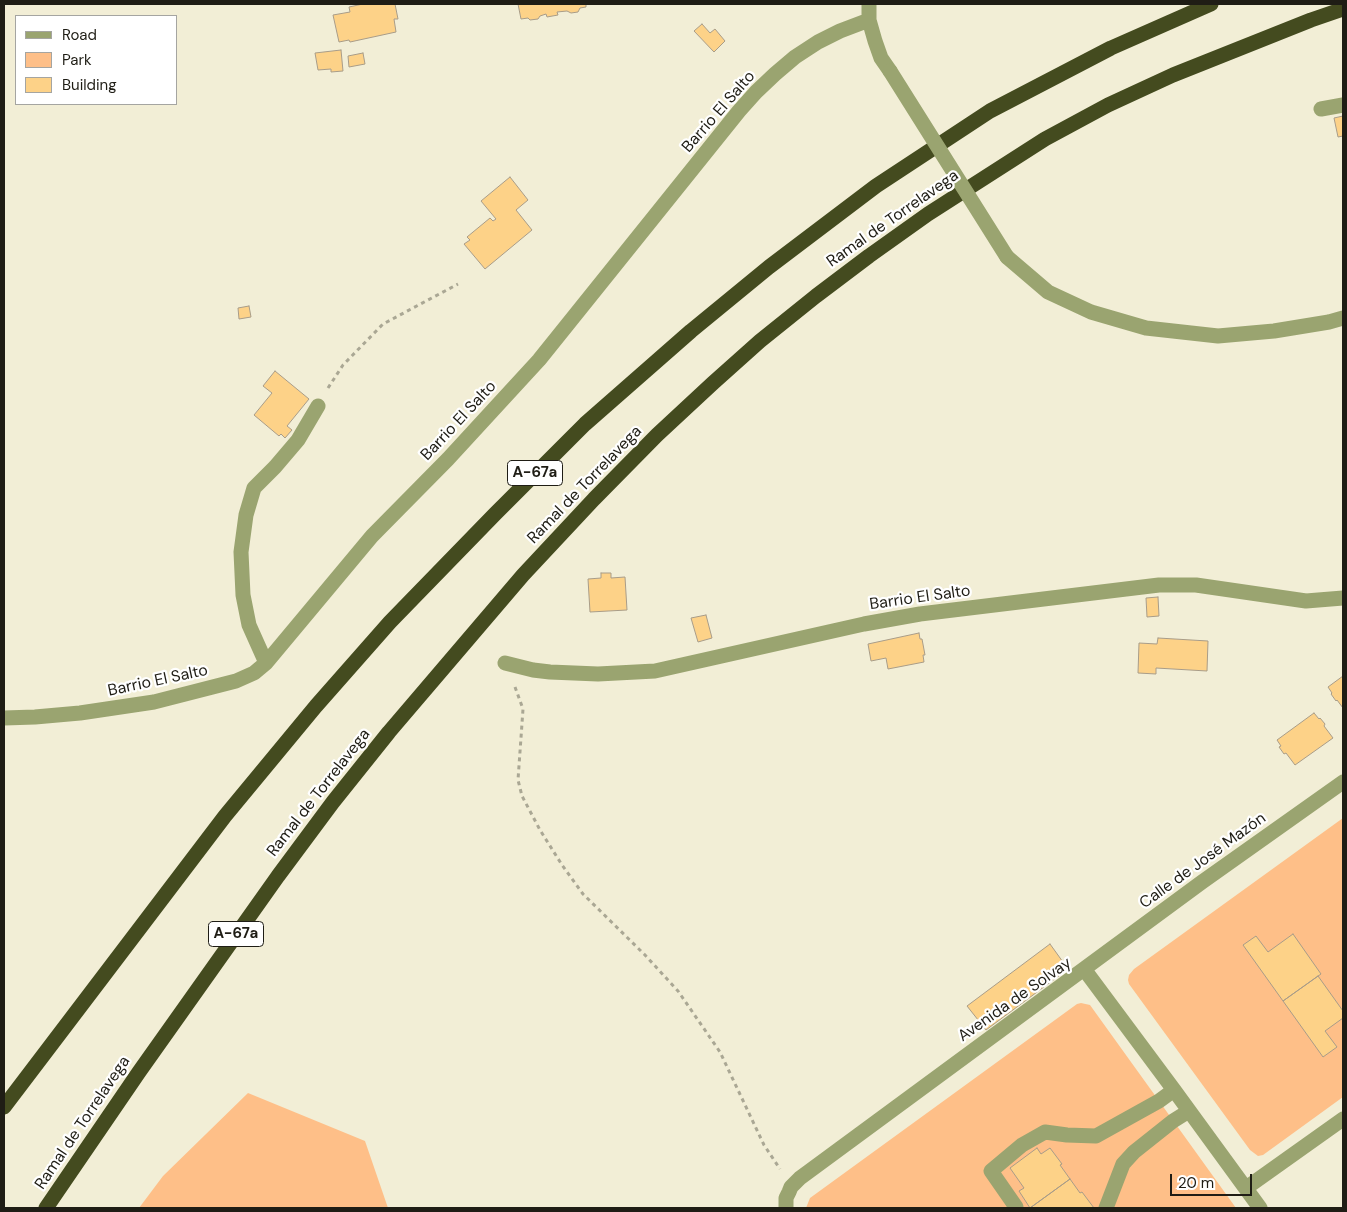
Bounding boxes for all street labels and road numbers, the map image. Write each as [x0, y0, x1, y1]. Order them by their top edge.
street label: Barrio El Salto [678, 67, 760, 157]
street label: Ramal de Torrelavega [823, 166, 963, 272]
street label: Barrio El Salto [417, 377, 501, 465]
street label: Ramal de Torrelavega [524, 422, 646, 548]
road number: A-67a [508, 460, 562, 486]
street label: Barrio El Salto [868, 581, 972, 615]
street label: Barrio El Salto [106, 661, 210, 701]
street label: Ramal de Torrelavega [263, 725, 375, 861]
street label: Calle de José Mazón [1136, 809, 1270, 913]
road number: A-67a [208, 922, 264, 946]
street label: Avenida de Solvay [955, 954, 1075, 1046]
street label: Ramal de Torrelavega [31, 1053, 135, 1193]

